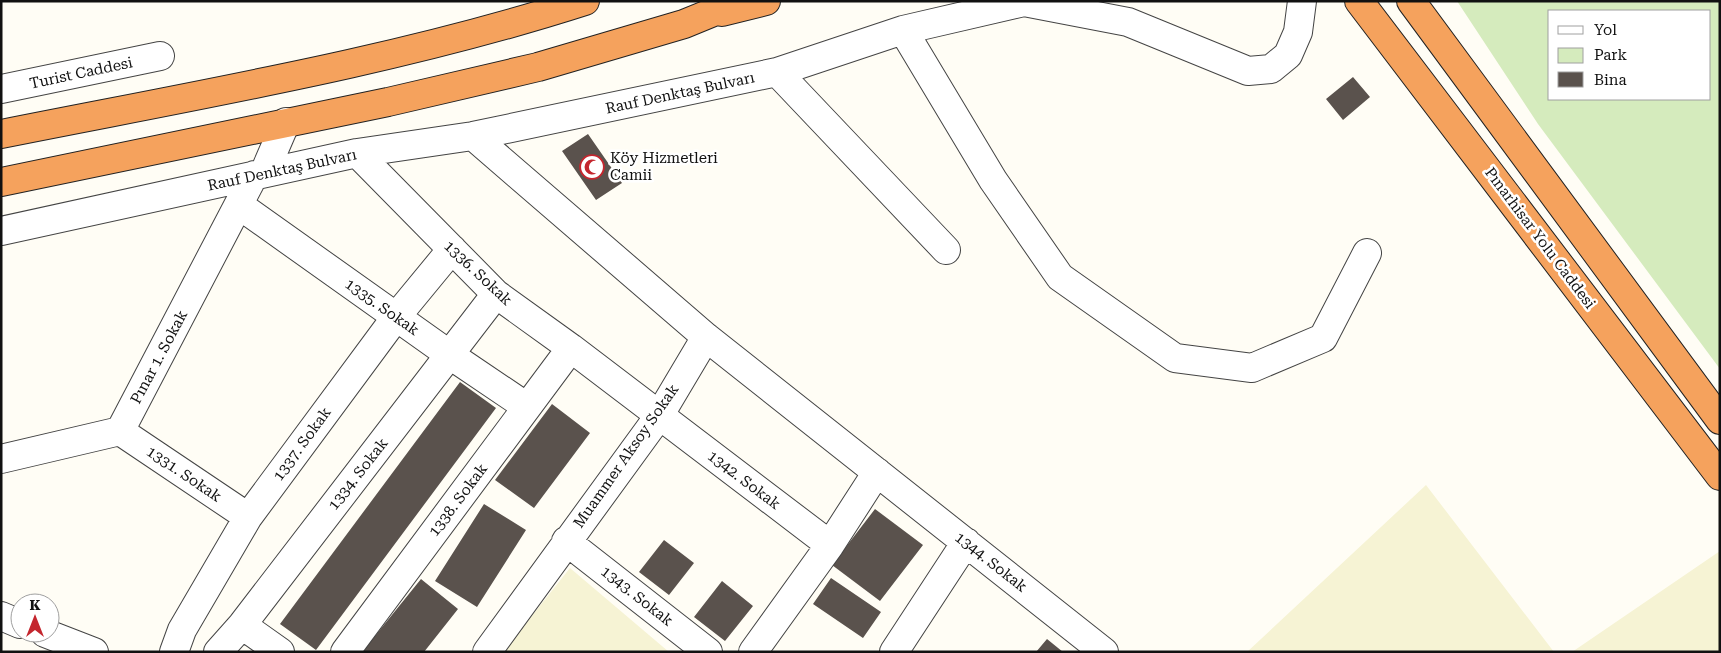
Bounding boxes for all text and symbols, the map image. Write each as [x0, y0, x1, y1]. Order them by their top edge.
legend [1548, 10, 1711, 100]
text: Yol [1594, 21, 1617, 39]
text: Park [1594, 46, 1628, 64]
street label: Turist Caddesi [28, 53, 134, 93]
street label: Rauf Denktaş Bulvarı [604, 68, 756, 118]
text: Bina [1594, 71, 1627, 89]
street label: Rauf Denktaş Bulvarı [206, 145, 358, 195]
place label: Köy Hizmetleri Camii [610, 149, 718, 184]
mosque icon: Köy Hizmetleri Camii [579, 154, 605, 180]
street label: Pınarhisar Yolu Caddesi [1481, 164, 1599, 312]
street label: 1336. Sokak [440, 237, 516, 309]
street label: 1335. Sokak [341, 275, 423, 340]
street label: Pınar 1. Sokak [127, 307, 192, 407]
street label: Muammer Aksoy Sokak [569, 380, 683, 531]
street label: 1337. Sokak [269, 403, 335, 484]
street label: 1334. Sokak [324, 434, 392, 514]
street label: 1331. Sokak [143, 442, 225, 506]
street label: 1342. Sokak [704, 447, 784, 514]
street label: 1338. Sokak [425, 460, 492, 540]
street label: 1344. Sokak [951, 528, 1031, 596]
street label: 1343. Sokak [597, 562, 677, 630]
north arrow [10, 593, 60, 643]
text: K [29, 597, 41, 613]

